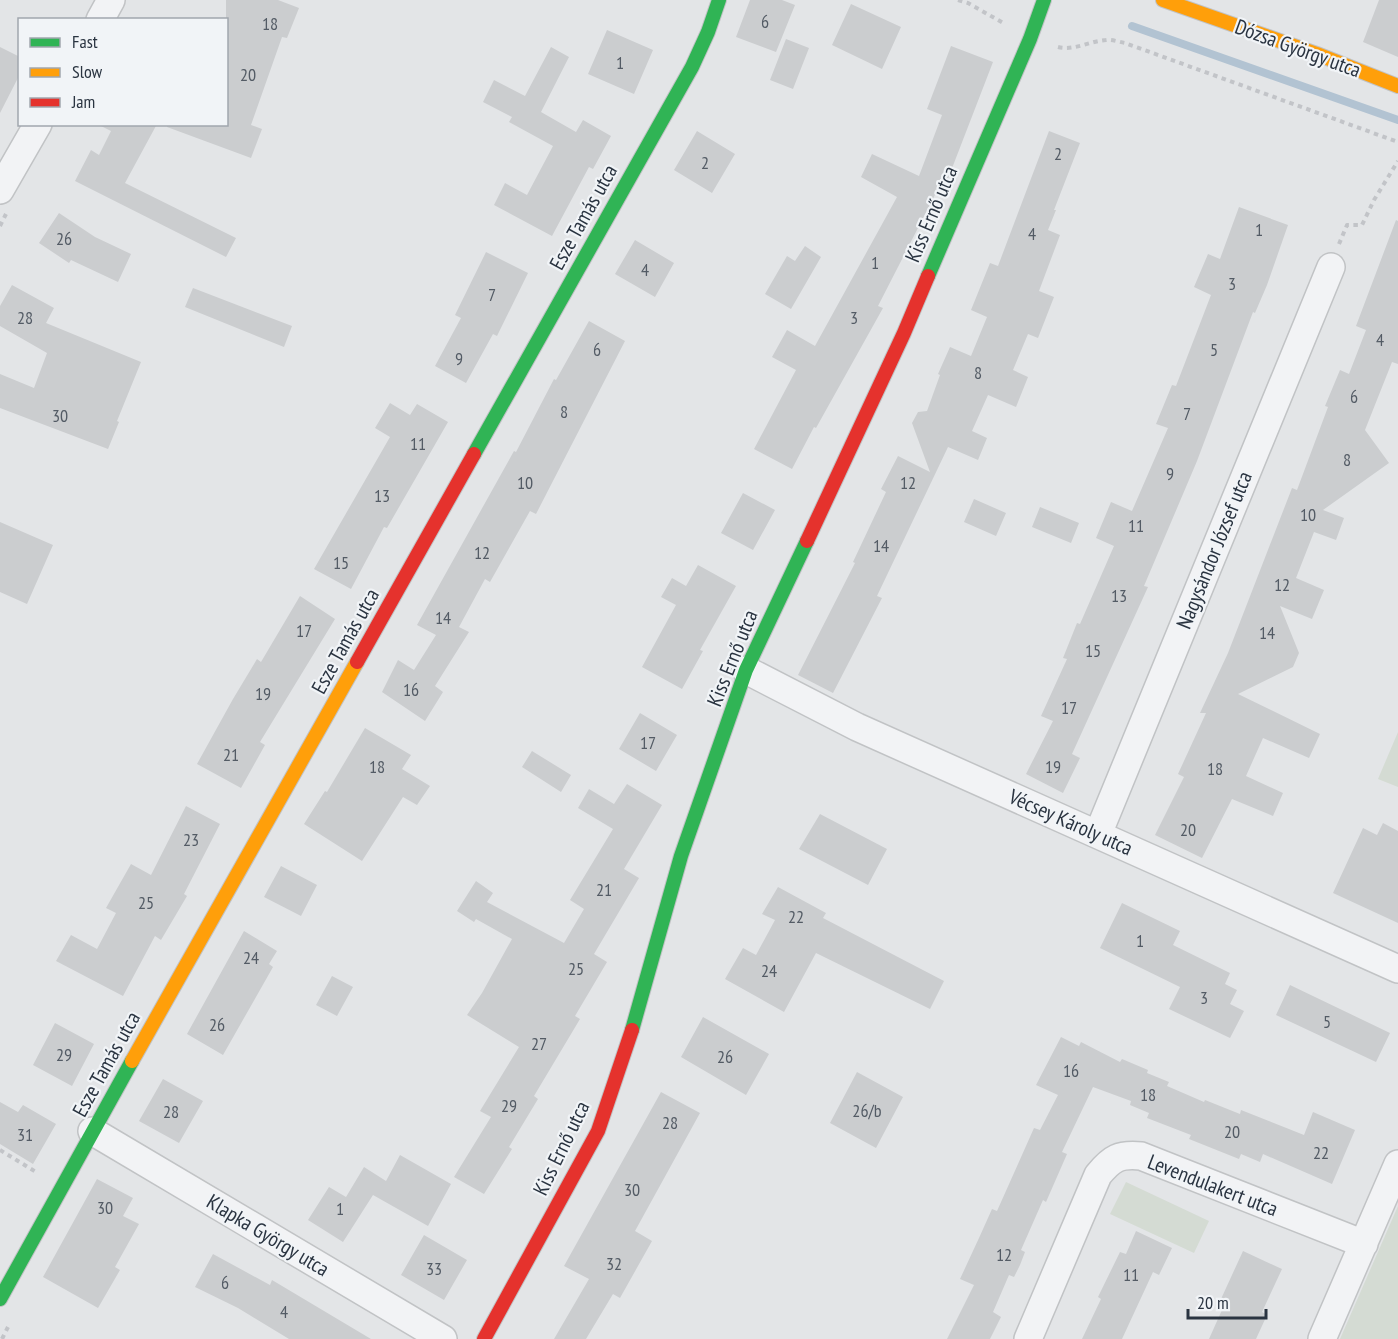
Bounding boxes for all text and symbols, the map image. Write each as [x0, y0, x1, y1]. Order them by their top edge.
house number: 6 [761, 10, 769, 33]
house number: 18 [262, 12, 278, 35]
street label: Dózsa György utca [1231, 13, 1365, 83]
legend [18, 18, 228, 126]
text: Fast [72, 30, 98, 53]
house number: 1 [616, 51, 624, 74]
text: Slow [72, 60, 103, 83]
house number: 20 [240, 63, 256, 86]
text: Jam [71, 90, 95, 113]
house number: 2 [1054, 142, 1062, 165]
house number: 2 [701, 151, 709, 174]
street label: Esze Tamás utca [543, 160, 623, 274]
street label: Kiss Ernő utca [899, 162, 963, 266]
house number: 1 [1255, 218, 1263, 241]
house number: 4 [1028, 222, 1036, 245]
house number: 26 [56, 227, 72, 250]
house number: 1 [871, 251, 879, 274]
house number: 4 [641, 258, 649, 281]
house number: 3 [1228, 272, 1236, 295]
house number: 7 [488, 283, 496, 306]
house number: 28 [17, 306, 33, 329]
house number: 3 [850, 306, 858, 329]
house number: 4 [1376, 328, 1384, 351]
house number: 6 [593, 338, 601, 361]
house number: 5 [1210, 338, 1218, 361]
house number: 9 [455, 347, 463, 370]
house number: 8 [974, 361, 982, 384]
house number: 6 [1350, 385, 1358, 408]
house number: 8 [560, 400, 568, 423]
house number: 7 [1183, 402, 1191, 425]
house number: 30 [52, 404, 68, 427]
house number: 11 [410, 432, 426, 455]
house number: 8 [1343, 448, 1351, 471]
house number: 9 [1166, 462, 1174, 485]
street label: Nagysándor József utca [1170, 467, 1258, 633]
house number: 10 [517, 471, 533, 494]
house number: 12 [900, 471, 916, 494]
house number: 13 [374, 484, 390, 507]
house number: 10 [1300, 503, 1316, 526]
house number: 11 [1128, 514, 1144, 537]
house number: 14 [873, 534, 889, 557]
house number: 12 [474, 541, 490, 564]
house number: 15 [333, 551, 349, 574]
house number: 12 [1274, 573, 1290, 596]
street label: Esze Tamás utca [305, 584, 385, 698]
house number: 13 [1111, 584, 1127, 607]
house number: 14 [435, 606, 451, 629]
street label: Kiss Ernő utca [700, 606, 764, 710]
house number: 17 [296, 619, 312, 642]
house number: 14 [1259, 621, 1275, 644]
house number: 15 [1085, 639, 1101, 662]
house number: 16 [403, 678, 419, 701]
house number: 19 [255, 682, 271, 705]
house number: 17 [1061, 696, 1077, 719]
house number: 17 [640, 731, 656, 754]
house number: 21 [223, 743, 239, 766]
house number: 18 [369, 755, 385, 778]
house number: 19 [1045, 755, 1061, 778]
house number: 18 [1207, 757, 1223, 780]
street label: Vécsey Károly utca [1004, 782, 1137, 861]
house number: 20 [1180, 818, 1196, 841]
house number: 23 [183, 828, 199, 851]
house number: 21 [596, 878, 612, 901]
house number: 25 [138, 891, 154, 914]
house number: 22 [788, 905, 804, 928]
house number: 1 [1136, 929, 1144, 952]
house number: 24 [243, 946, 259, 969]
house number: 25 [568, 957, 584, 980]
house number: 24 [761, 959, 777, 982]
house number: 3 [1200, 986, 1208, 1009]
street label: Esze Tamás utca [66, 1007, 146, 1121]
house number: 5 [1323, 1010, 1331, 1033]
house number: 26 [209, 1013, 225, 1036]
house number: 27 [531, 1032, 547, 1055]
house number: 29 [56, 1043, 72, 1066]
house number: 26 [717, 1045, 733, 1068]
house number: 16 [1063, 1059, 1079, 1082]
house number: 18 [1140, 1083, 1156, 1106]
house number: 29 [501, 1094, 517, 1117]
street label: Kiss Ernő utca [527, 1096, 595, 1200]
house number: 26/b [852, 1099, 882, 1122]
house number: 28 [163, 1100, 179, 1123]
house number: 28 [662, 1111, 678, 1134]
house number: 20 [1224, 1120, 1240, 1143]
house number: 31 [17, 1123, 33, 1146]
house number: 22 [1313, 1141, 1329, 1164]
street label: Levendulakert utca [1144, 1148, 1282, 1222]
house number: 30 [624, 1178, 640, 1201]
street label: Klapka György utca [202, 1188, 334, 1282]
house number: 30 [97, 1196, 113, 1219]
house number: 1 [336, 1197, 344, 1220]
house number: 12 [996, 1243, 1012, 1266]
house number: 32 [606, 1252, 622, 1275]
house number: 33 [426, 1257, 442, 1280]
house number: 11 [1123, 1263, 1139, 1286]
house number: 6 [221, 1271, 229, 1294]
scale bar [1188, 1282, 1266, 1320]
text: 20 m [1197, 1291, 1229, 1314]
house number: 4 [280, 1300, 288, 1323]

